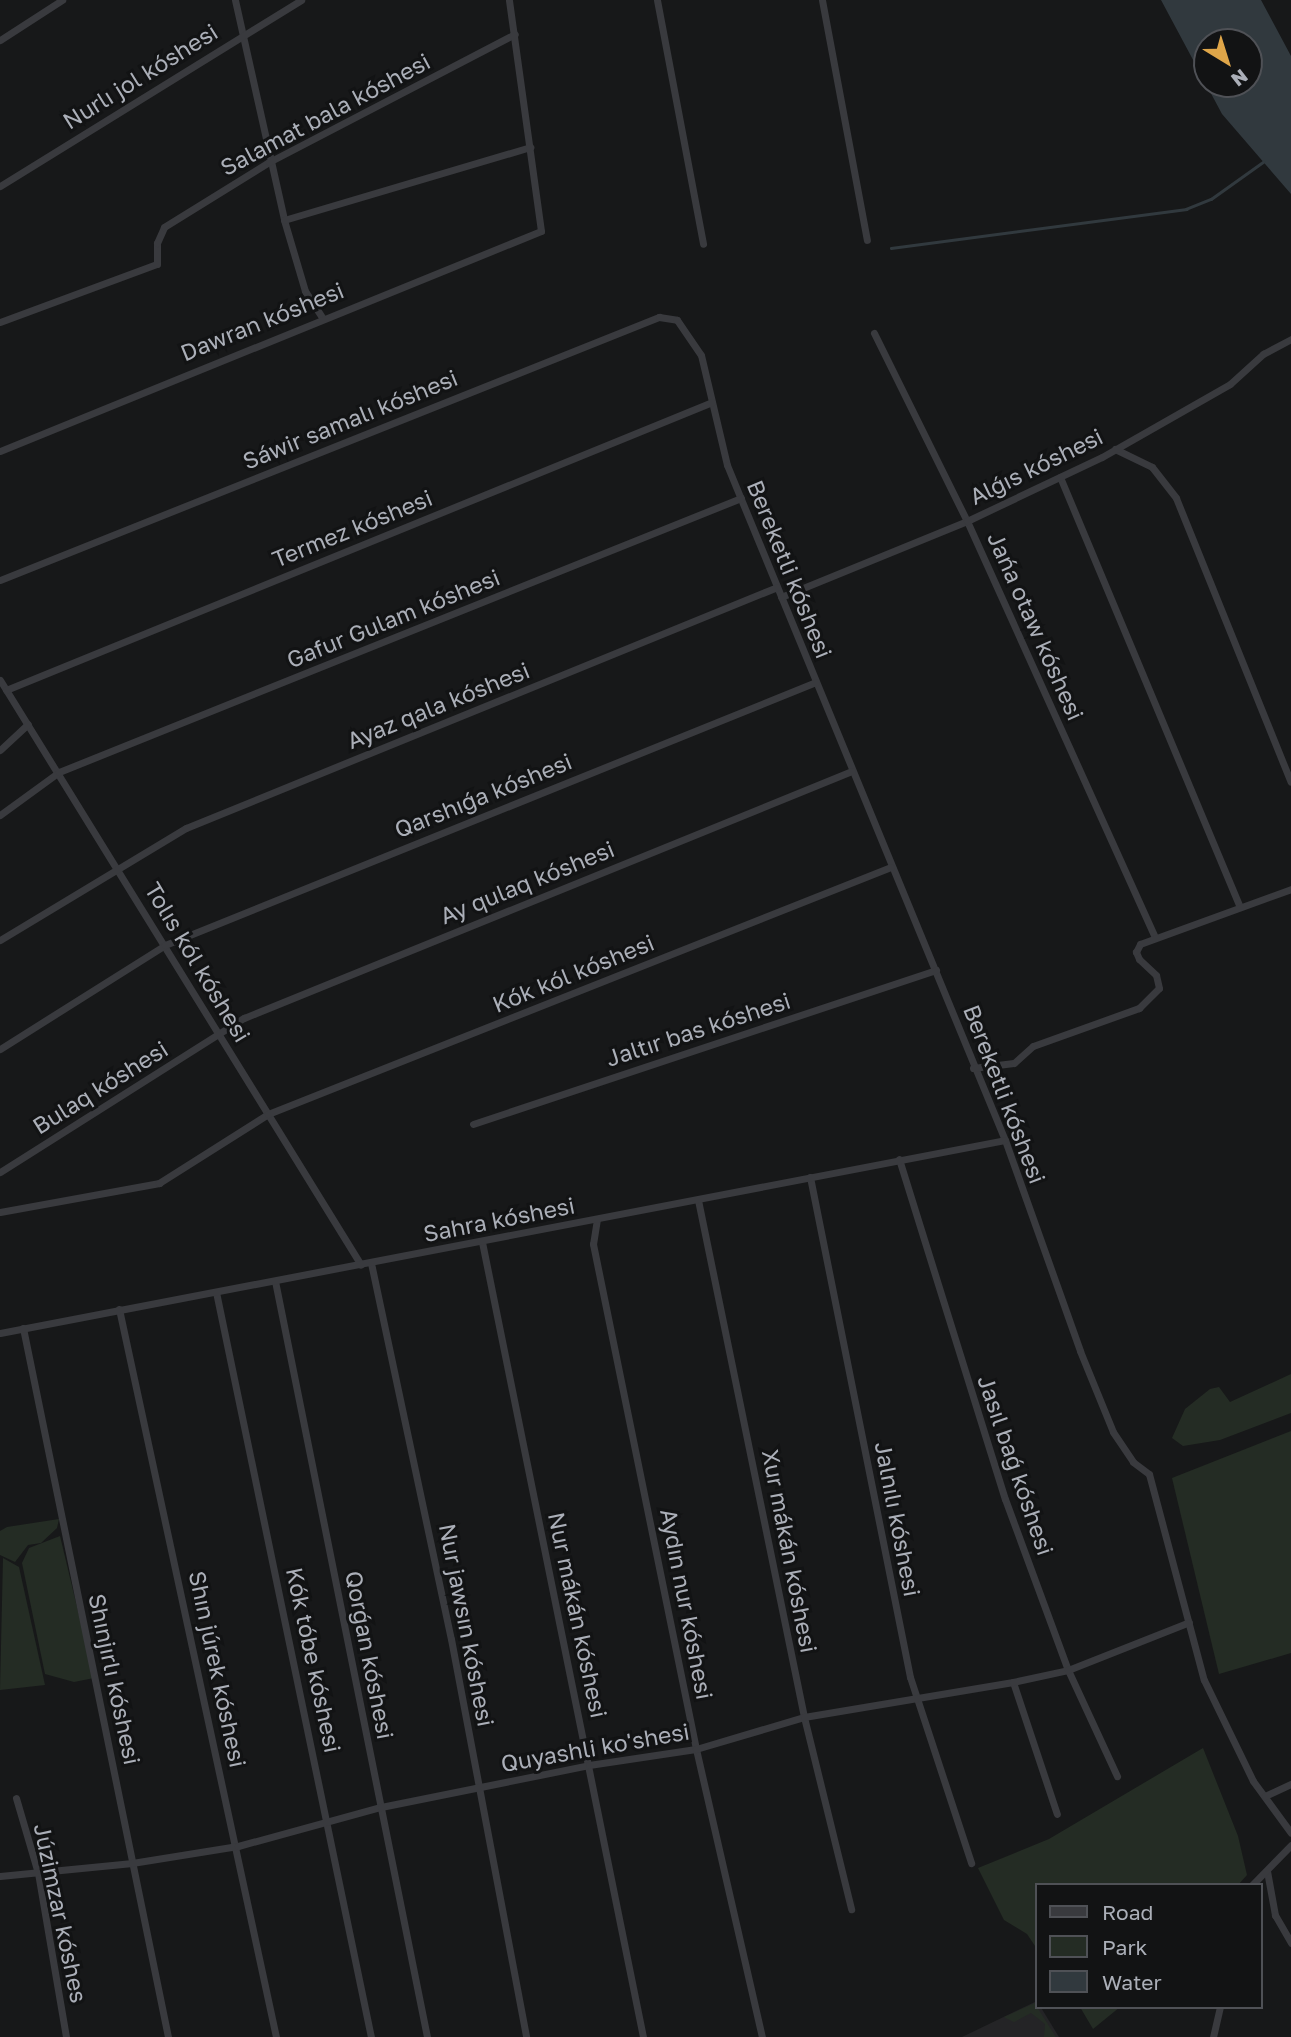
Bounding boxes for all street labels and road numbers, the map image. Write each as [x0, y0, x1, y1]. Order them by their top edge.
street label: Nurlı jol kóshesi [58, 17, 222, 135]
street label: Salamat bala kóshesi [215, 47, 435, 181]
street label: Dawran kóshesi [176, 276, 348, 366]
street label: Sáwir samalı kóshesi [239, 363, 461, 475]
street label: Alǵıs kóshesi [965, 422, 1107, 510]
street label: Bereketli kóshesi [742, 476, 838, 662]
street label: Termez kóshesi [268, 483, 436, 573]
street label: Jańa otaw kóshesi [982, 528, 1090, 724]
street label: Gafur Gulam kóshesi [283, 563, 503, 673]
street label: Ayaz qala kóshesi [343, 656, 533, 754]
street label: Qarshıǵa kóshesi [390, 747, 576, 843]
street label: Ay qulaq kóshesi [436, 834, 618, 930]
street label: Tolıs kól kóshesi [139, 877, 257, 1047]
street label: Kók kól kóshesi [488, 928, 658, 1018]
street label: Jaltır bas kóshesi [602, 986, 794, 1072]
street label: Bereketli kóshesi [958, 1001, 1052, 1187]
street label: Bulaq kóshesi [27, 1035, 173, 1139]
street label: Sahra kóshesi [421, 1191, 577, 1247]
street label: Jasıl baǵ kóshesi [972, 1371, 1060, 1559]
street label: Jalnılı kóshesi [869, 1439, 927, 1599]
street label: Xur mákán kóshesi [757, 1447, 823, 1655]
street label: Aydın nur kóshesi [655, 1506, 719, 1702]
street label: Nur mákán kóshesi [543, 1510, 613, 1720]
street label: Nur jawsın kóshesi [434, 1521, 500, 1729]
street label: Kók tóbe kóshesi [281, 1565, 347, 1755]
street label: Shın júrek kóshesi [184, 1568, 252, 1770]
street label: Qorǵan kóshesi [340, 1568, 400, 1742]
street label: Shınjırlı kóshesi [83, 1591, 147, 1767]
street label: Quyashli ko'shesi [499, 1717, 691, 1777]
street label: Júzimzar kóshes [29, 1821, 93, 2005]

